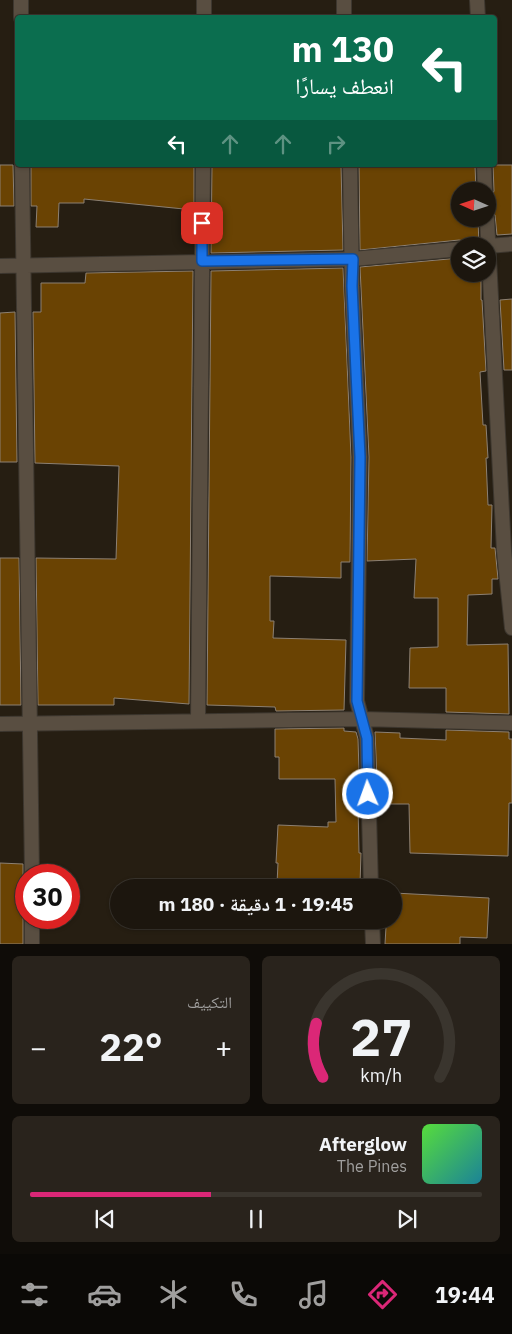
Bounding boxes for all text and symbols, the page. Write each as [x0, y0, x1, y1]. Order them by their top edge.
text: 130 m [291, 26, 394, 72]
icon: left [412, 35, 477, 100]
text: انعطف يسارًا [295, 71, 394, 100]
icon: left [163, 130, 191, 158]
icon: ahead [216, 130, 244, 158]
icon: ahead [269, 130, 297, 158]
icon: right [322, 130, 350, 158]
north arrow [451, 182, 496, 228]
map controls [451, 182, 496, 282]
pin [181, 202, 223, 244]
icon: arrive [188, 209, 216, 237]
button: layers [451, 237, 496, 282]
position arrow [341, 767, 393, 819]
speed limit sign: 30 [15, 864, 80, 929]
text: 19:45 · 1 دقيقة · 180 m [159, 892, 353, 916]
text: التكييف [187, 992, 232, 1012]
text: 27 [350, 1003, 412, 1070]
text: 22° [99, 1022, 163, 1071]
text: − [30, 1029, 47, 1066]
text: + [215, 1029, 232, 1066]
text: km/h [360, 1064, 402, 1087]
text: Afterglow [319, 1132, 407, 1156]
text: The Pines [337, 1156, 407, 1176]
icon: previous [91, 1205, 119, 1233]
icon: pause [242, 1205, 270, 1233]
icon: next [393, 1205, 421, 1233]
icon: filters [17, 1277, 52, 1312]
icon: car [87, 1277, 122, 1312]
icon: climate [156, 1277, 191, 1312]
icon: phone [226, 1277, 261, 1312]
icon: music [296, 1277, 331, 1312]
icon: directions [365, 1277, 400, 1312]
text: 19:44 [435, 1280, 495, 1309]

